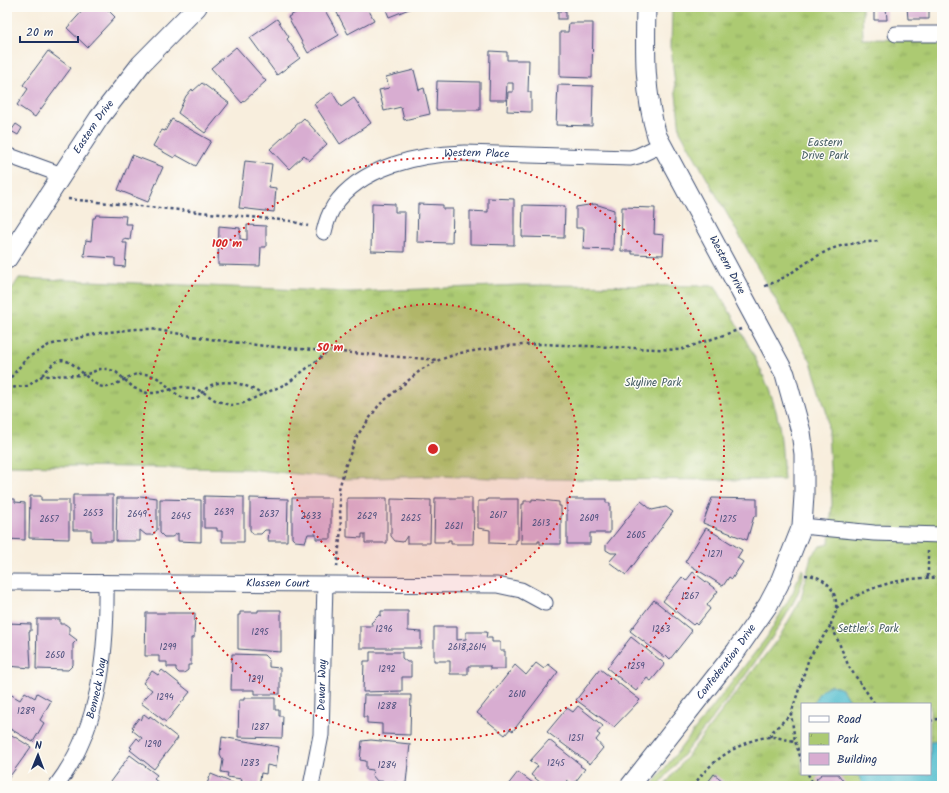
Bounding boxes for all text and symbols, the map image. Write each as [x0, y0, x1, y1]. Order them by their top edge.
scale bar [20, 18, 78, 44]
text: 20 m [26, 23, 54, 42]
street label: Eastern Drive [69, 96, 119, 158]
park label: Eastern Drive Park [801, 134, 849, 165]
street label: Western Place [443, 144, 510, 163]
street label: Western Drive [704, 232, 750, 298]
text: 100 m [212, 234, 242, 253]
text: 50 m [316, 338, 344, 357]
park label: Skyline Park [625, 374, 682, 392]
centre of rings [426, 442, 440, 456]
house number: 2639 [214, 505, 234, 520]
house number: 2653 [83, 506, 103, 521]
house number: 2649 [127, 507, 147, 522]
house number: 2637 [259, 507, 280, 522]
house number: 2617 [489, 508, 507, 523]
house number: 2645 [171, 509, 192, 524]
house number: 2633 [301, 509, 321, 524]
house number: 2629 [357, 509, 378, 524]
house number: 2625 [401, 511, 422, 526]
house number: 2609 [579, 511, 599, 526]
house number: 2657 [39, 512, 59, 527]
house number: 1275 [719, 512, 738, 527]
house number: 2613 [532, 516, 550, 531]
house number: 2621 [445, 519, 463, 534]
house number: 2605 [626, 528, 647, 543]
house number: 1271 [707, 547, 723, 562]
street label: Klassen Court [246, 574, 311, 593]
house number: 1267 [681, 589, 699, 604]
street label: Confederation Drive [692, 620, 761, 704]
park label: Settler's Park [837, 620, 899, 638]
house number: 1296 [375, 622, 393, 637]
house number: 1263 [652, 622, 670, 637]
house number: 1295 [251, 625, 270, 640]
house number: 1299 [160, 640, 177, 655]
house number: 2618,2614 [448, 640, 486, 655]
house number: 2650 [45, 648, 65, 663]
street label: Benneck Way [82, 656, 112, 721]
street label: Dewar Way [313, 658, 332, 711]
house number: 1259 [627, 659, 645, 674]
house number: 1292 [378, 662, 396, 677]
house number: 1291 [248, 672, 264, 687]
house number: 2610 [508, 687, 526, 702]
house number: 1294 [156, 690, 174, 705]
house number: 1288 [378, 699, 397, 714]
legend [801, 703, 931, 775]
house number: 1289 [17, 704, 36, 719]
text: Road [837, 710, 862, 729]
house number: 1287 [251, 720, 270, 735]
text: Park [837, 730, 859, 749]
house number: 1251 [568, 731, 584, 746]
north arrow [18, 735, 58, 775]
text: N [35, 737, 42, 755]
house number: 1290 [145, 737, 162, 752]
text: Building [837, 750, 877, 769]
house number: 1283 [241, 756, 259, 771]
house number: 1245 [547, 756, 566, 771]
house number: 1284 [378, 758, 396, 773]

